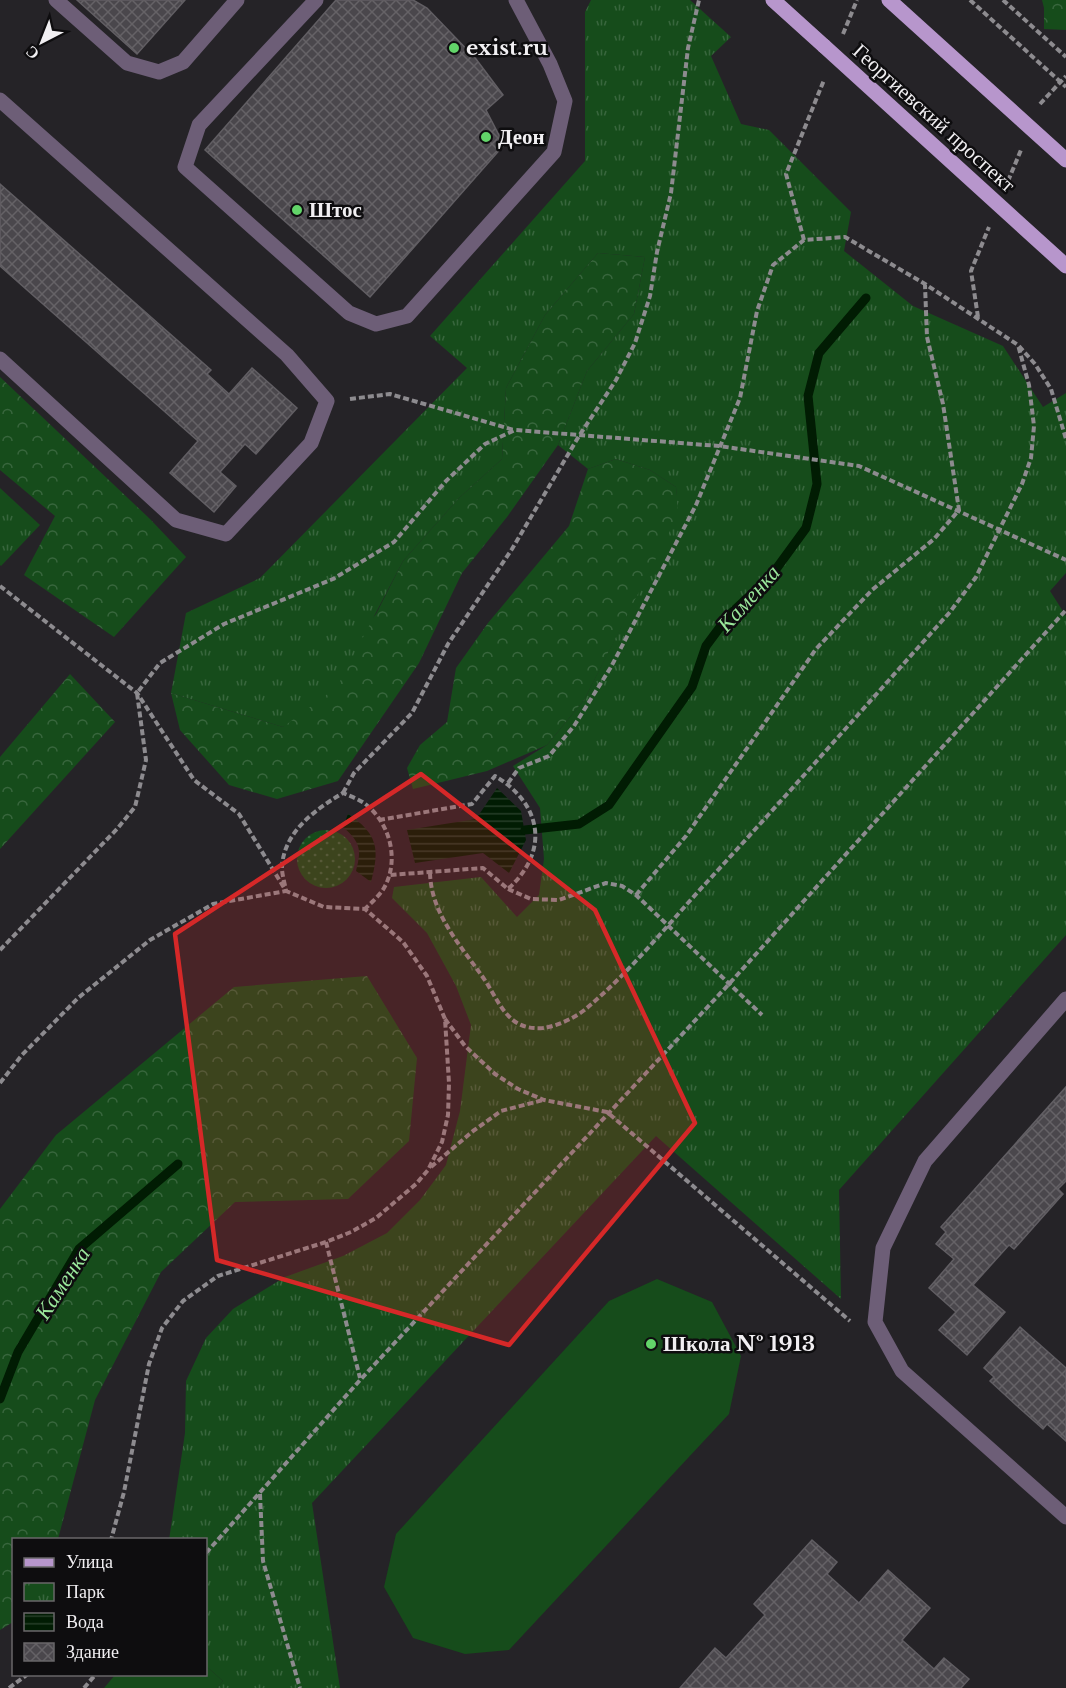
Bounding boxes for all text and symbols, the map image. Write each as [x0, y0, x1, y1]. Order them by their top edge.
north arrow [12, 12, 72, 72]
place label: exist.ru [466, 35, 548, 61]
street label: Георгиевский проспект [847, 38, 1021, 198]
marker: exist.ru [447, 41, 461, 55]
text: С [21, 42, 43, 64]
place label: Деон [498, 124, 545, 150]
marker: Деон [479, 130, 493, 144]
place label: Штос [309, 197, 362, 223]
marker: Штос [290, 203, 304, 217]
water label: Каменка [711, 559, 786, 638]
water label: Каменка [28, 1242, 96, 1325]
place label: Школа № 1913 [663, 1331, 815, 1357]
marker: Школа № 1913 [644, 1337, 658, 1351]
legend [12, 1538, 207, 1676]
text: Улица [66, 1551, 113, 1573]
text: Парк [66, 1581, 105, 1603]
text: Вода [66, 1611, 104, 1633]
text: Здание [66, 1641, 119, 1663]

